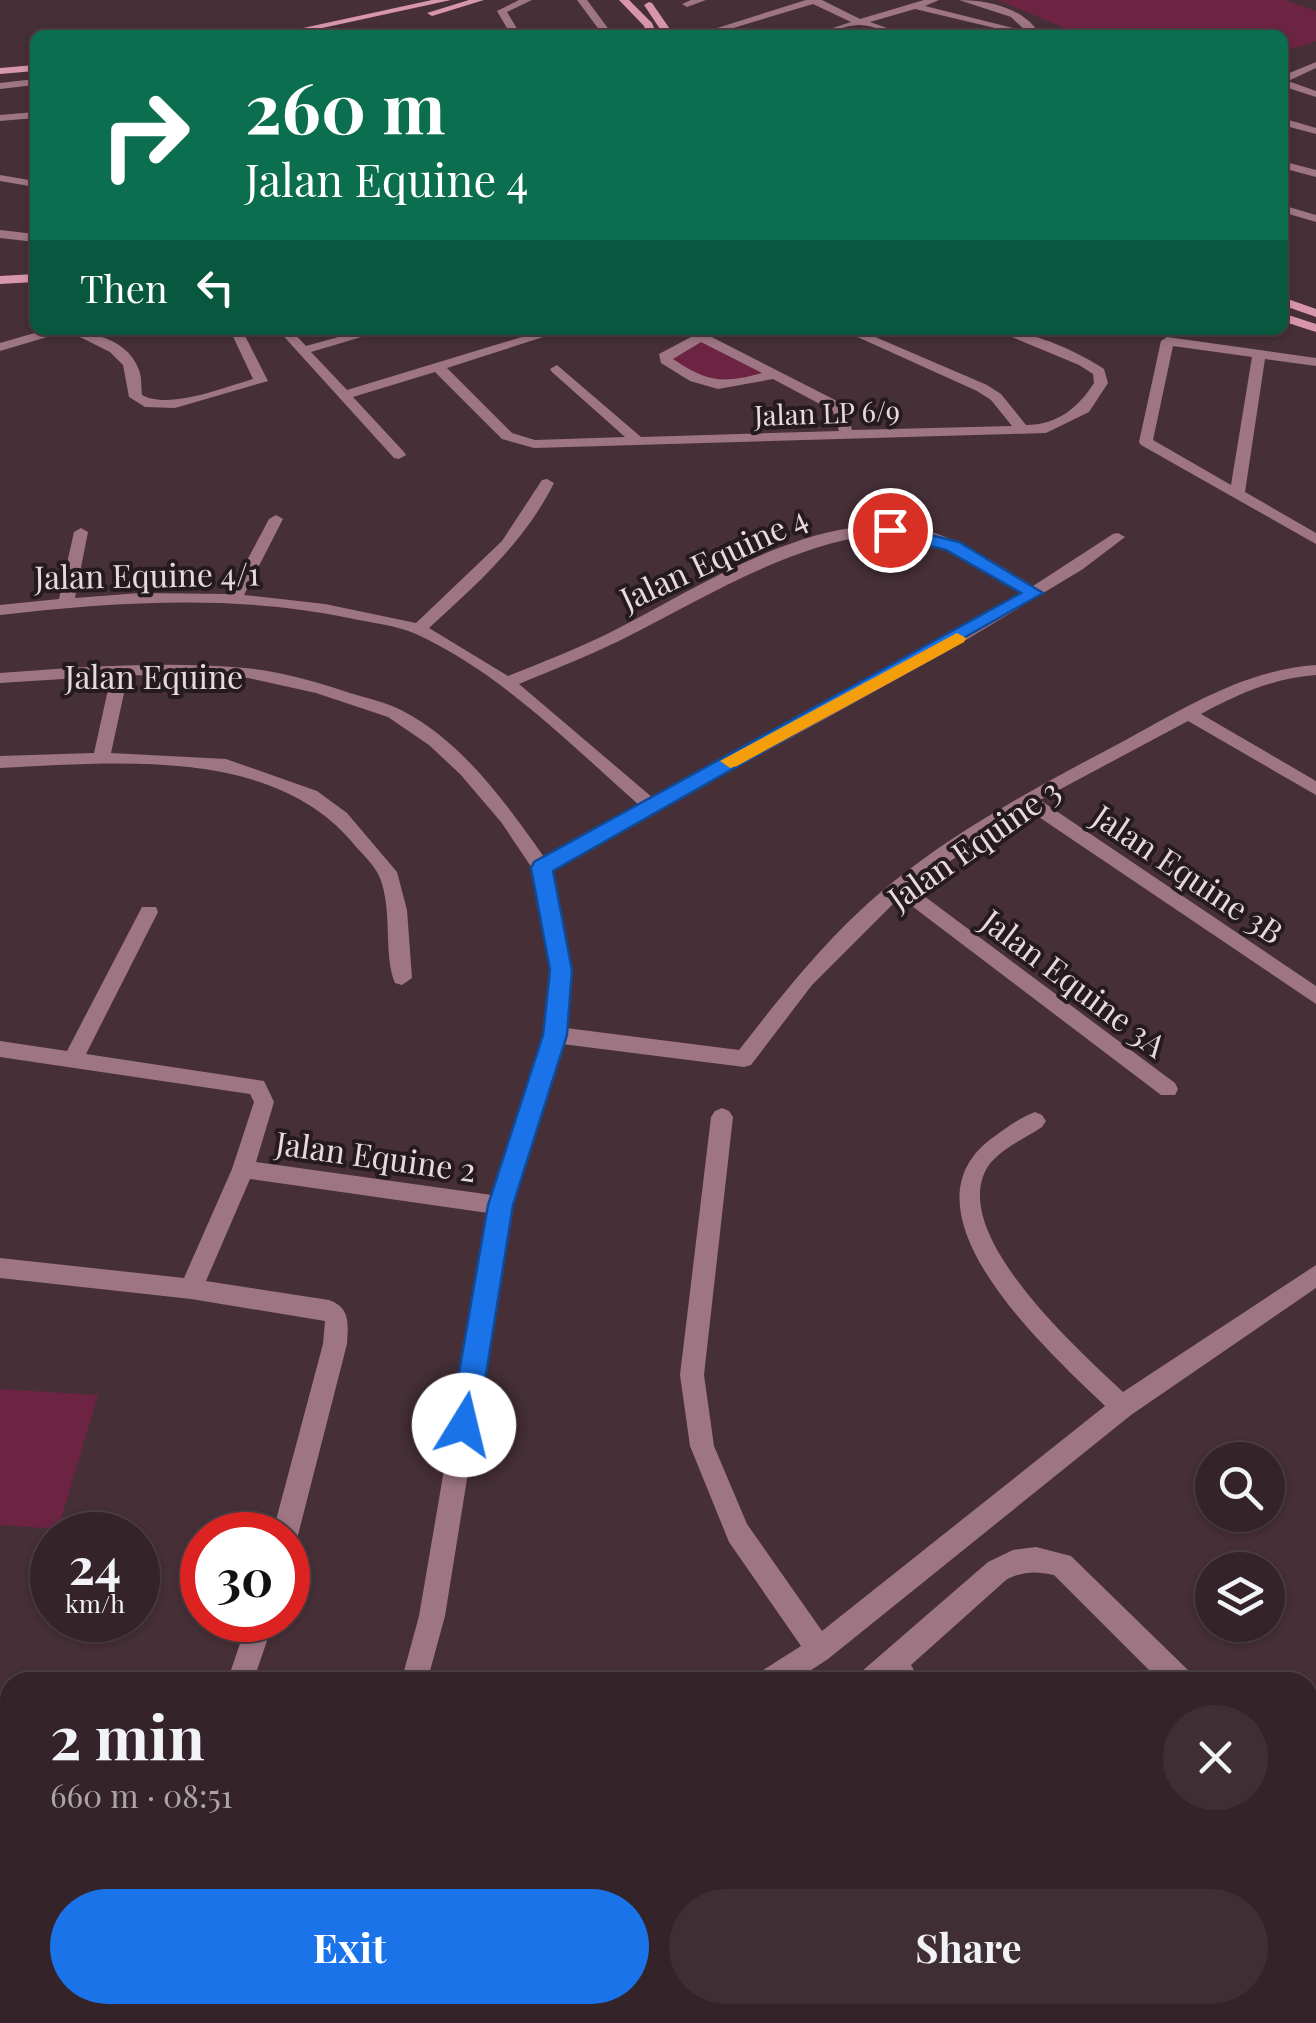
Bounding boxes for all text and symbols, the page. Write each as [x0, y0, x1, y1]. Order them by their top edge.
text: 260 m [245, 58, 446, 152]
icon: right [80, 70, 210, 200]
text: Jalan Equine 4 [245, 148, 529, 208]
icon: left [188, 260, 243, 315]
text: Then [80, 262, 168, 313]
street label: Jalan LP 6/9 [753, 391, 900, 433]
pin [848, 488, 933, 573]
street label: Jalan Equine 4 [612, 495, 813, 620]
icon: arrive [863, 503, 918, 558]
street label: Jalan Equine 4/1 [33, 551, 260, 597]
street label: Jalan Equine [64, 654, 243, 697]
street label: Jalan Equine 3 [878, 768, 1068, 919]
street label: Jalan Equine 3B [1085, 793, 1293, 953]
street label: Jalan Equine 3A [973, 898, 1177, 1066]
street label: Jalan Equine 2 [272, 1120, 479, 1190]
position arrow [412, 1373, 516, 1477]
map controls [1195, 1442, 1285, 1642]
button: search [1195, 1442, 1285, 1532]
speed limit sign: 30 [180, 1512, 310, 1642]
text: 24 [69, 1531, 121, 1598]
button: layers [1195, 1552, 1285, 1642]
text: km/h [65, 1586, 125, 1619]
text: 2 min [50, 1695, 205, 1775]
button: close [1163, 1705, 1268, 1810]
text: 660 m · 08:51 [50, 1773, 233, 1816]
button: Exit [50, 1889, 649, 2004]
button: Share [669, 1889, 1268, 2004]

